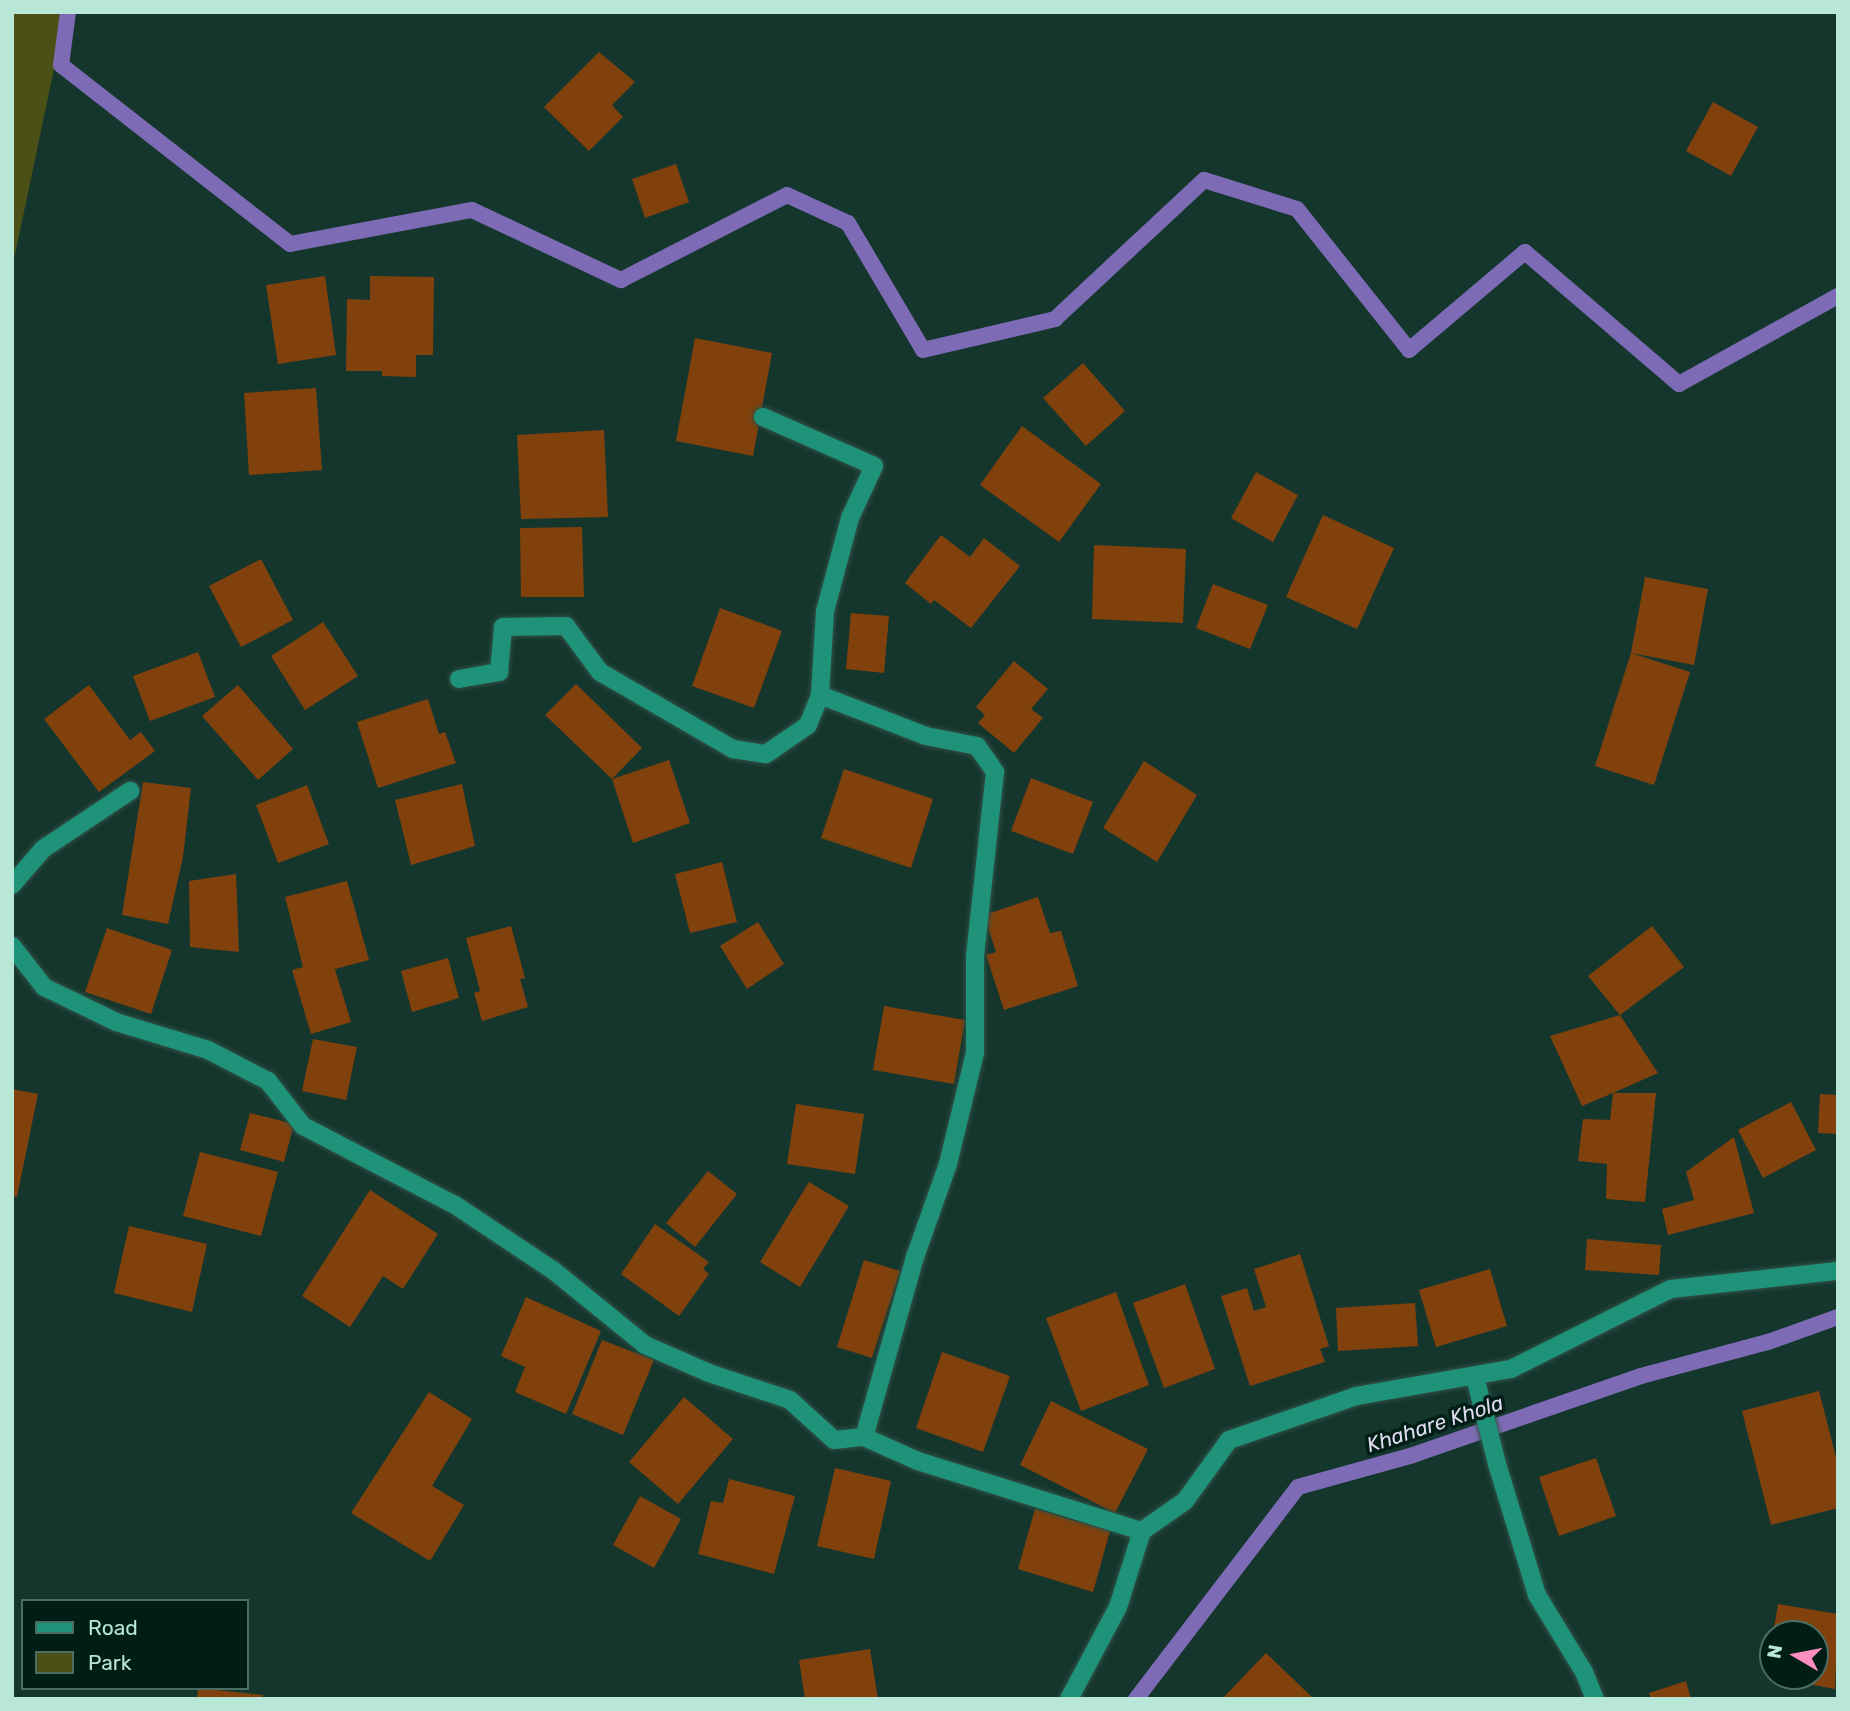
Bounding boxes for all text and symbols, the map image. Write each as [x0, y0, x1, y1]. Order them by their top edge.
water label: Khahare Khola [1364, 1390, 1506, 1458]
legend [21, 1599, 248, 1690]
text: Road [88, 1615, 138, 1640]
north arrow [1759, 1620, 1829, 1690]
text: N [1762, 1643, 1787, 1660]
text: Park [88, 1650, 132, 1675]

